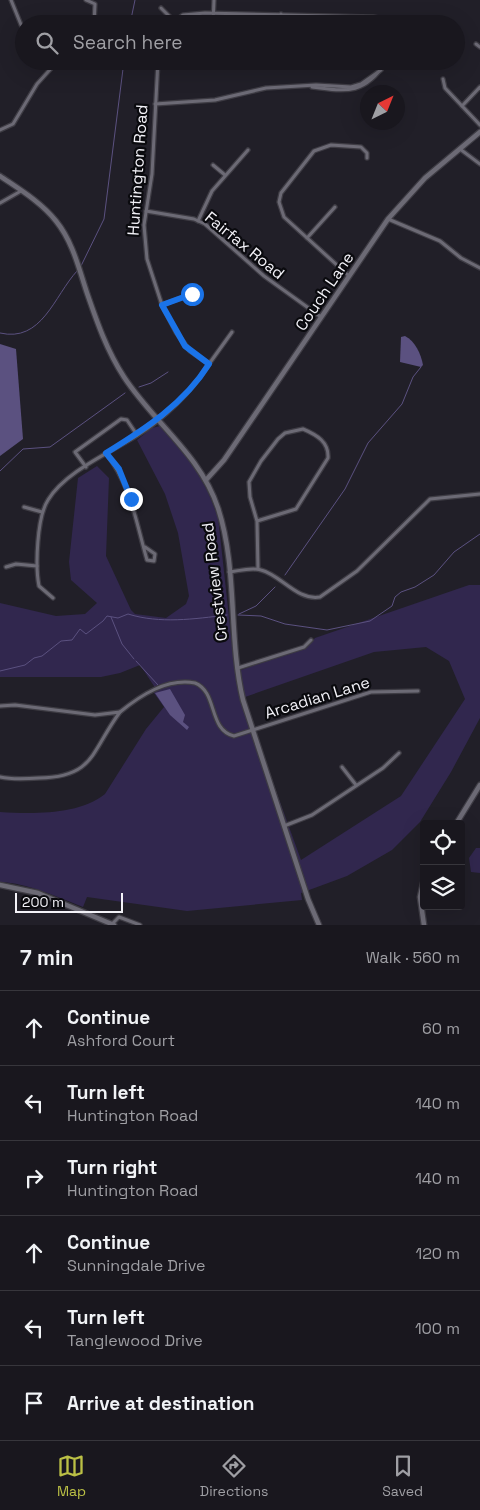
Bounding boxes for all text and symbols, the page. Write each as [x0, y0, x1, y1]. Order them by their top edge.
search box [15, 15, 465, 70]
icon: search [33, 29, 61, 57]
text: Search here [73, 30, 183, 55]
north arrow [360, 85, 405, 130]
street label: Huntington Road [122, 104, 153, 236]
street label: Fairfax Road [201, 207, 289, 284]
street label: Couch Lane [290, 248, 358, 335]
route start [181, 283, 204, 306]
route end [120, 488, 143, 511]
street label: Crestview Road [197, 522, 232, 642]
street label: Arcadian Lane [262, 672, 372, 723]
map controls [420, 820, 465, 910]
button: locate [420, 820, 465, 865]
button: layers [420, 865, 465, 910]
scale bar [15, 890, 122, 913]
text: 200 m [22, 893, 64, 911]
text: 7 min [20, 944, 73, 971]
text: Walk · 560 m [366, 947, 460, 968]
text: Continue [67, 1005, 150, 1030]
icon: ahead [20, 1014, 48, 1042]
text: 60 m [422, 1018, 460, 1039]
text: Ashford Court [67, 1030, 175, 1051]
text: Turn left [67, 1080, 145, 1105]
icon: left [20, 1089, 48, 1117]
text: 140 m [415, 1093, 460, 1114]
text: Huntington Road [67, 1105, 198, 1126]
text: Turn right [67, 1155, 157, 1180]
icon: right [20, 1164, 48, 1192]
text: 140 m [415, 1168, 460, 1189]
text: Huntington Road [67, 1180, 198, 1201]
text: Continue [67, 1230, 150, 1255]
icon: ahead [20, 1239, 48, 1267]
text: 120 m [416, 1243, 460, 1264]
text: Sunningdale Drive [67, 1255, 206, 1276]
text: Turn left [67, 1305, 145, 1330]
icon: left [20, 1314, 48, 1342]
text: 100 m [415, 1318, 460, 1339]
text: Tanglewood Drive [67, 1330, 203, 1351]
icon: arrive [20, 1389, 48, 1417]
text: Arrive at destination [67, 1391, 255, 1416]
tab: Map [57, 1452, 86, 1500]
tab: Directions [200, 1452, 268, 1500]
tab: Saved [382, 1452, 423, 1500]

